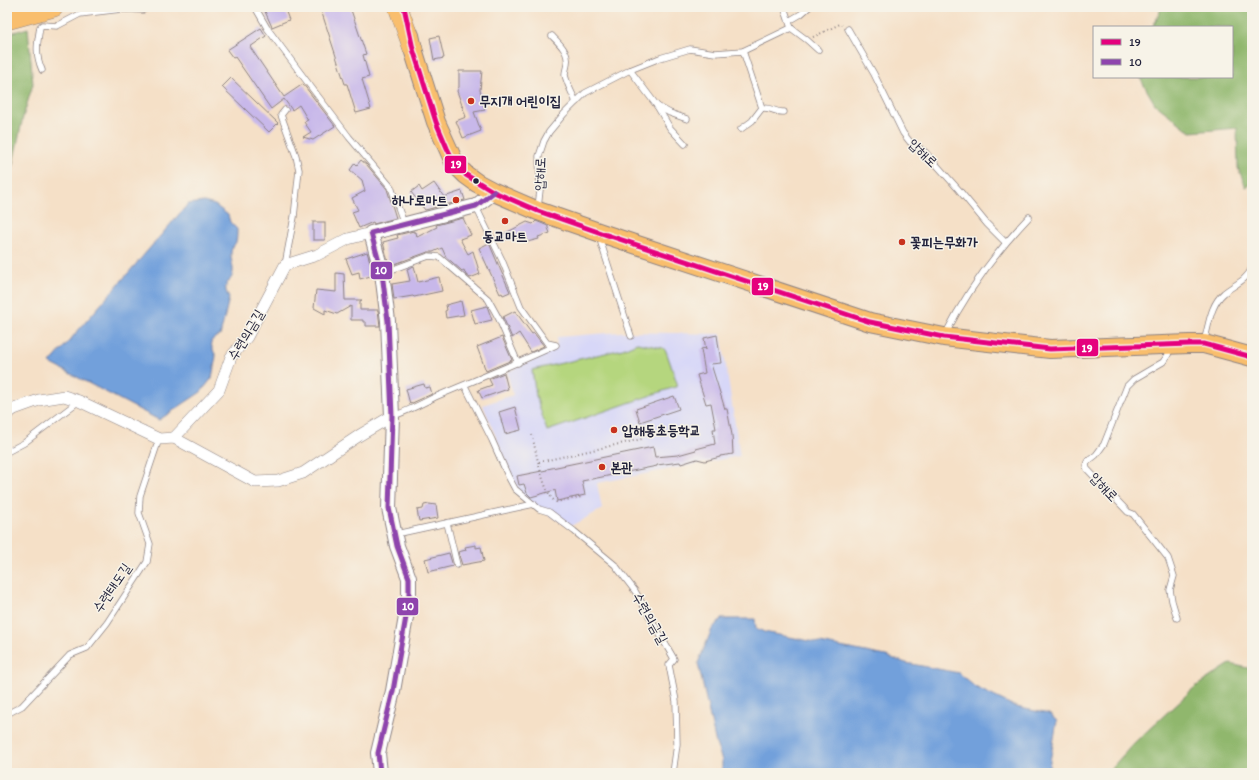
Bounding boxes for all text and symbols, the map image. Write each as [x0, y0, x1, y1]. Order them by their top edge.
legend [1093, 26, 1233, 78]
text: 19 [1129, 35, 1141, 49]
text: 10 [1129, 55, 1142, 69]
place label: 무지개 어린이집 [479, 93, 561, 110]
marker: 무지개 어린이집 [466, 96, 476, 106]
street label: 압해로 [905, 135, 941, 171]
line badge: 19 [444, 155, 467, 174]
street label: 압해로 [531, 157, 549, 191]
text: 19 [451, 158, 462, 171]
unlabelled marker [471, 176, 481, 186]
place label: 하나로마트 [392, 192, 448, 209]
marker: 하나로마트 [451, 195, 461, 205]
marker: 동교마트 [500, 216, 510, 226]
place label: 동교마트 [482, 228, 528, 245]
place label: 꽃피는무화가 [910, 234, 978, 251]
marker: 꽃피는무화가 [897, 237, 907, 247]
line badge: 10 [370, 261, 393, 280]
text: 10 [375, 264, 387, 277]
line badge: 19 [751, 277, 774, 296]
text: 19 [758, 280, 769, 293]
street label: 수련의금길 [224, 306, 268, 364]
line badge: 19 [1076, 338, 1099, 357]
text: 19 [1082, 342, 1093, 355]
place label: 압해동초등학교 [622, 422, 701, 439]
marker: 압해동초등학교 [609, 425, 619, 435]
place label: 본관 [610, 459, 633, 476]
marker: 본관 [597, 462, 607, 472]
street label: 압해로 [1086, 469, 1122, 505]
street label: 수련태도길 [89, 559, 135, 616]
street label: 수련의금길 [629, 589, 672, 647]
line badge: 10 [396, 597, 419, 616]
text: 10 [402, 600, 414, 613]

